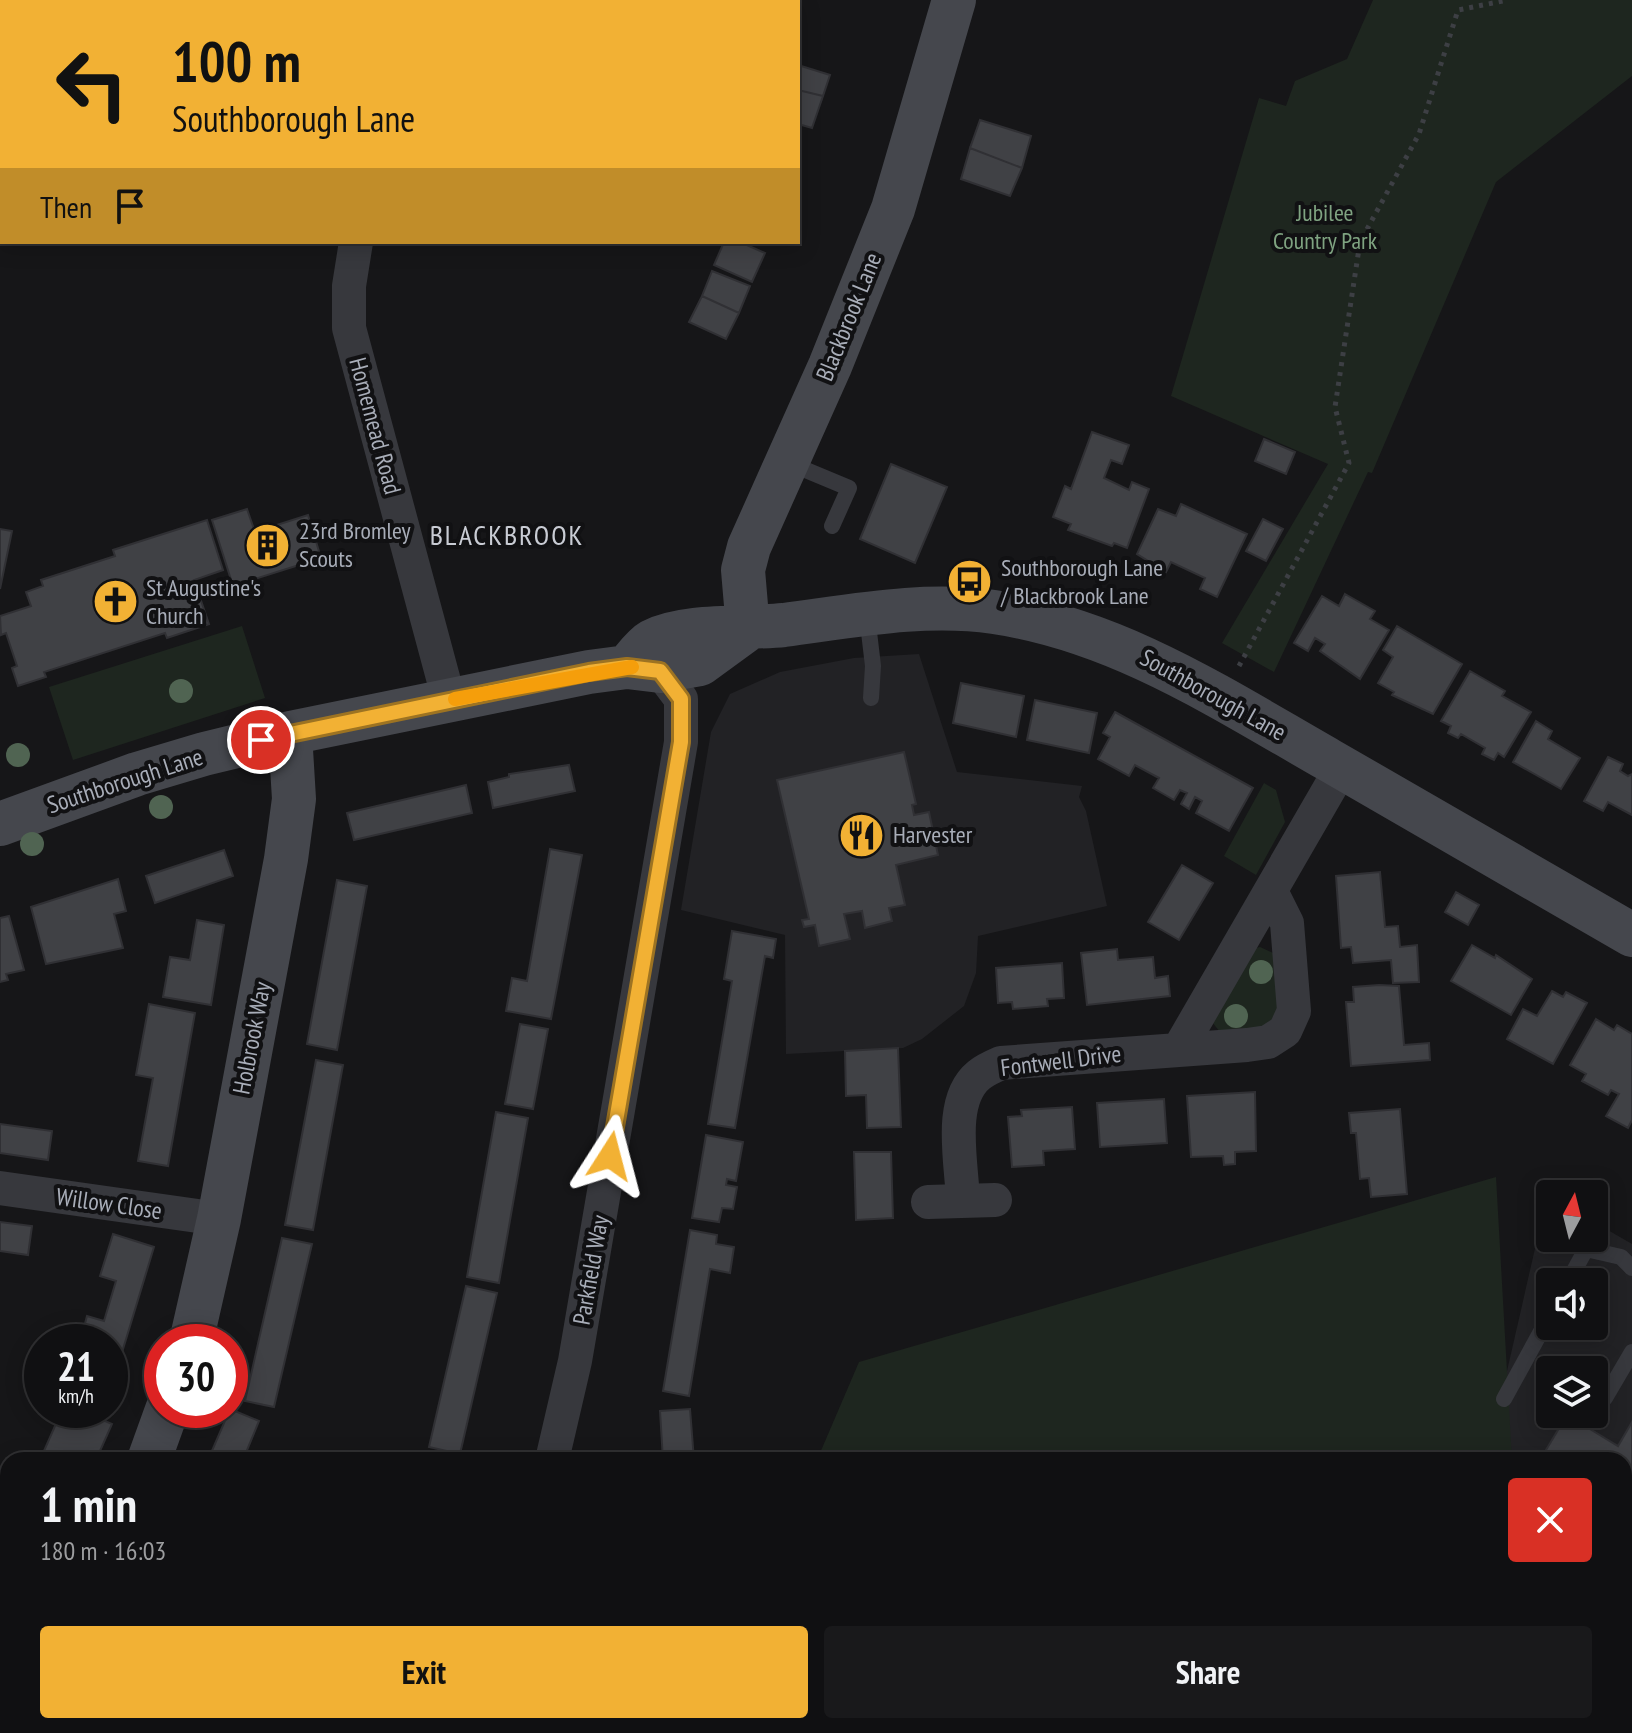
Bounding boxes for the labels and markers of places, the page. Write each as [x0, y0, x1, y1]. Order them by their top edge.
place label: 23rd Bromley Scouts [299, 515, 411, 574]
building icon: 23rd Bromley Scouts [244, 521, 292, 569]
place label: Southborough Lane / Blackbrook Lane [1000, 552, 1163, 611]
bus stop icon: Southborough Lane / Blackbrook Lane [946, 558, 994, 606]
place label: St Augustine's Church [146, 572, 261, 631]
church icon: St Augustine's Church [91, 578, 139, 626]
pin [227, 706, 295, 774]
restaurant icon: Harvester [838, 811, 886, 859]
place label: Harvester [893, 819, 973, 850]

